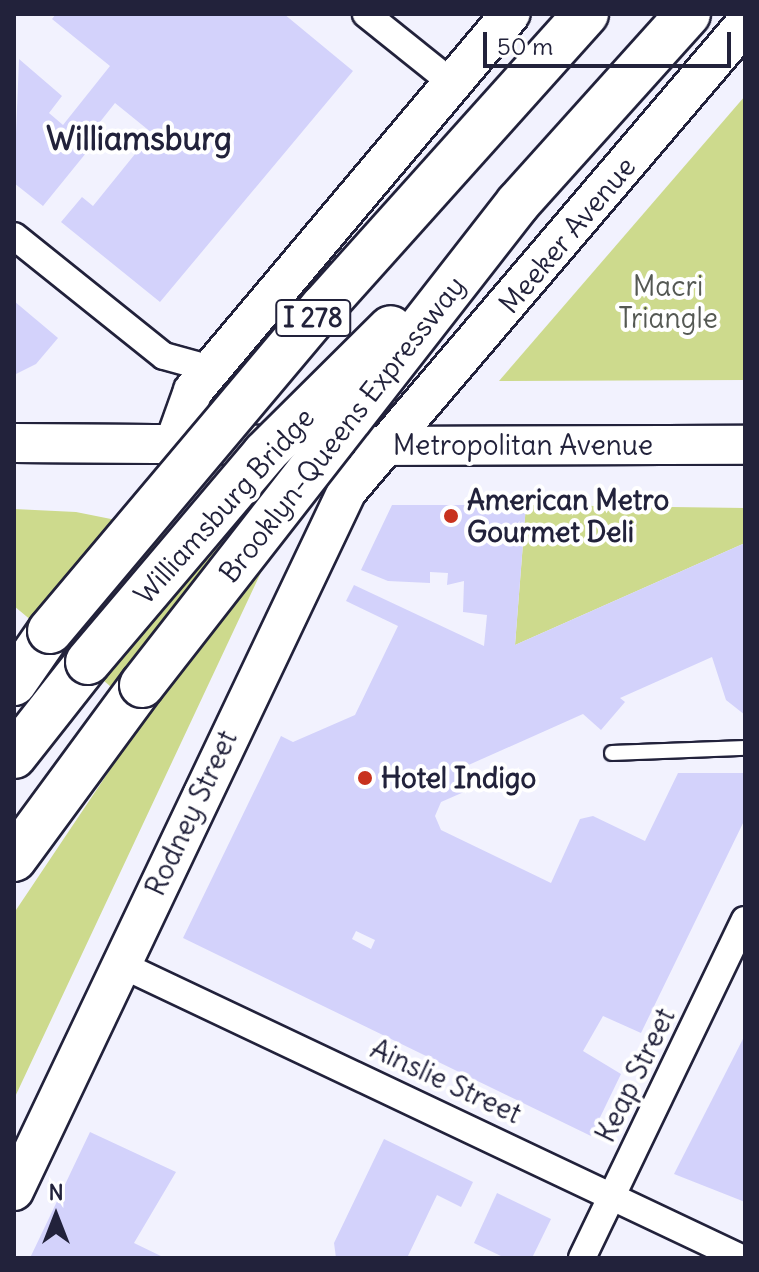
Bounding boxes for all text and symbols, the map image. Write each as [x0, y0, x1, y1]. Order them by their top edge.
scale bar [487, 16, 735, 66]
text: 50 m [497, 31, 553, 61]
district label: Williamsburg [46, 120, 232, 158]
street label: Meeker Avenue [492, 150, 642, 320]
street label: Brooklyn-Queens Expressway [212, 269, 472, 589]
park label: Macri Triangle [618, 269, 718, 335]
road number: I 278 [275, 296, 351, 340]
street label: Williamsburg Bridge [127, 401, 321, 611]
street label: Metropolitan Avenue [393, 428, 653, 462]
place label: American Metro Gourmet Deli [467, 483, 669, 549]
marker: American Metro Gourmet Deli [442, 507, 460, 525]
street label: Rodney Street [138, 725, 244, 901]
place label: Hotel Indigo [381, 761, 536, 795]
marker: Hotel Indigo [356, 769, 374, 787]
street label: Keap Street [588, 1002, 682, 1148]
street label: Ainslie Street [365, 1031, 527, 1131]
north arrow [16, 1176, 96, 1256]
text: N [48, 1178, 64, 1206]

